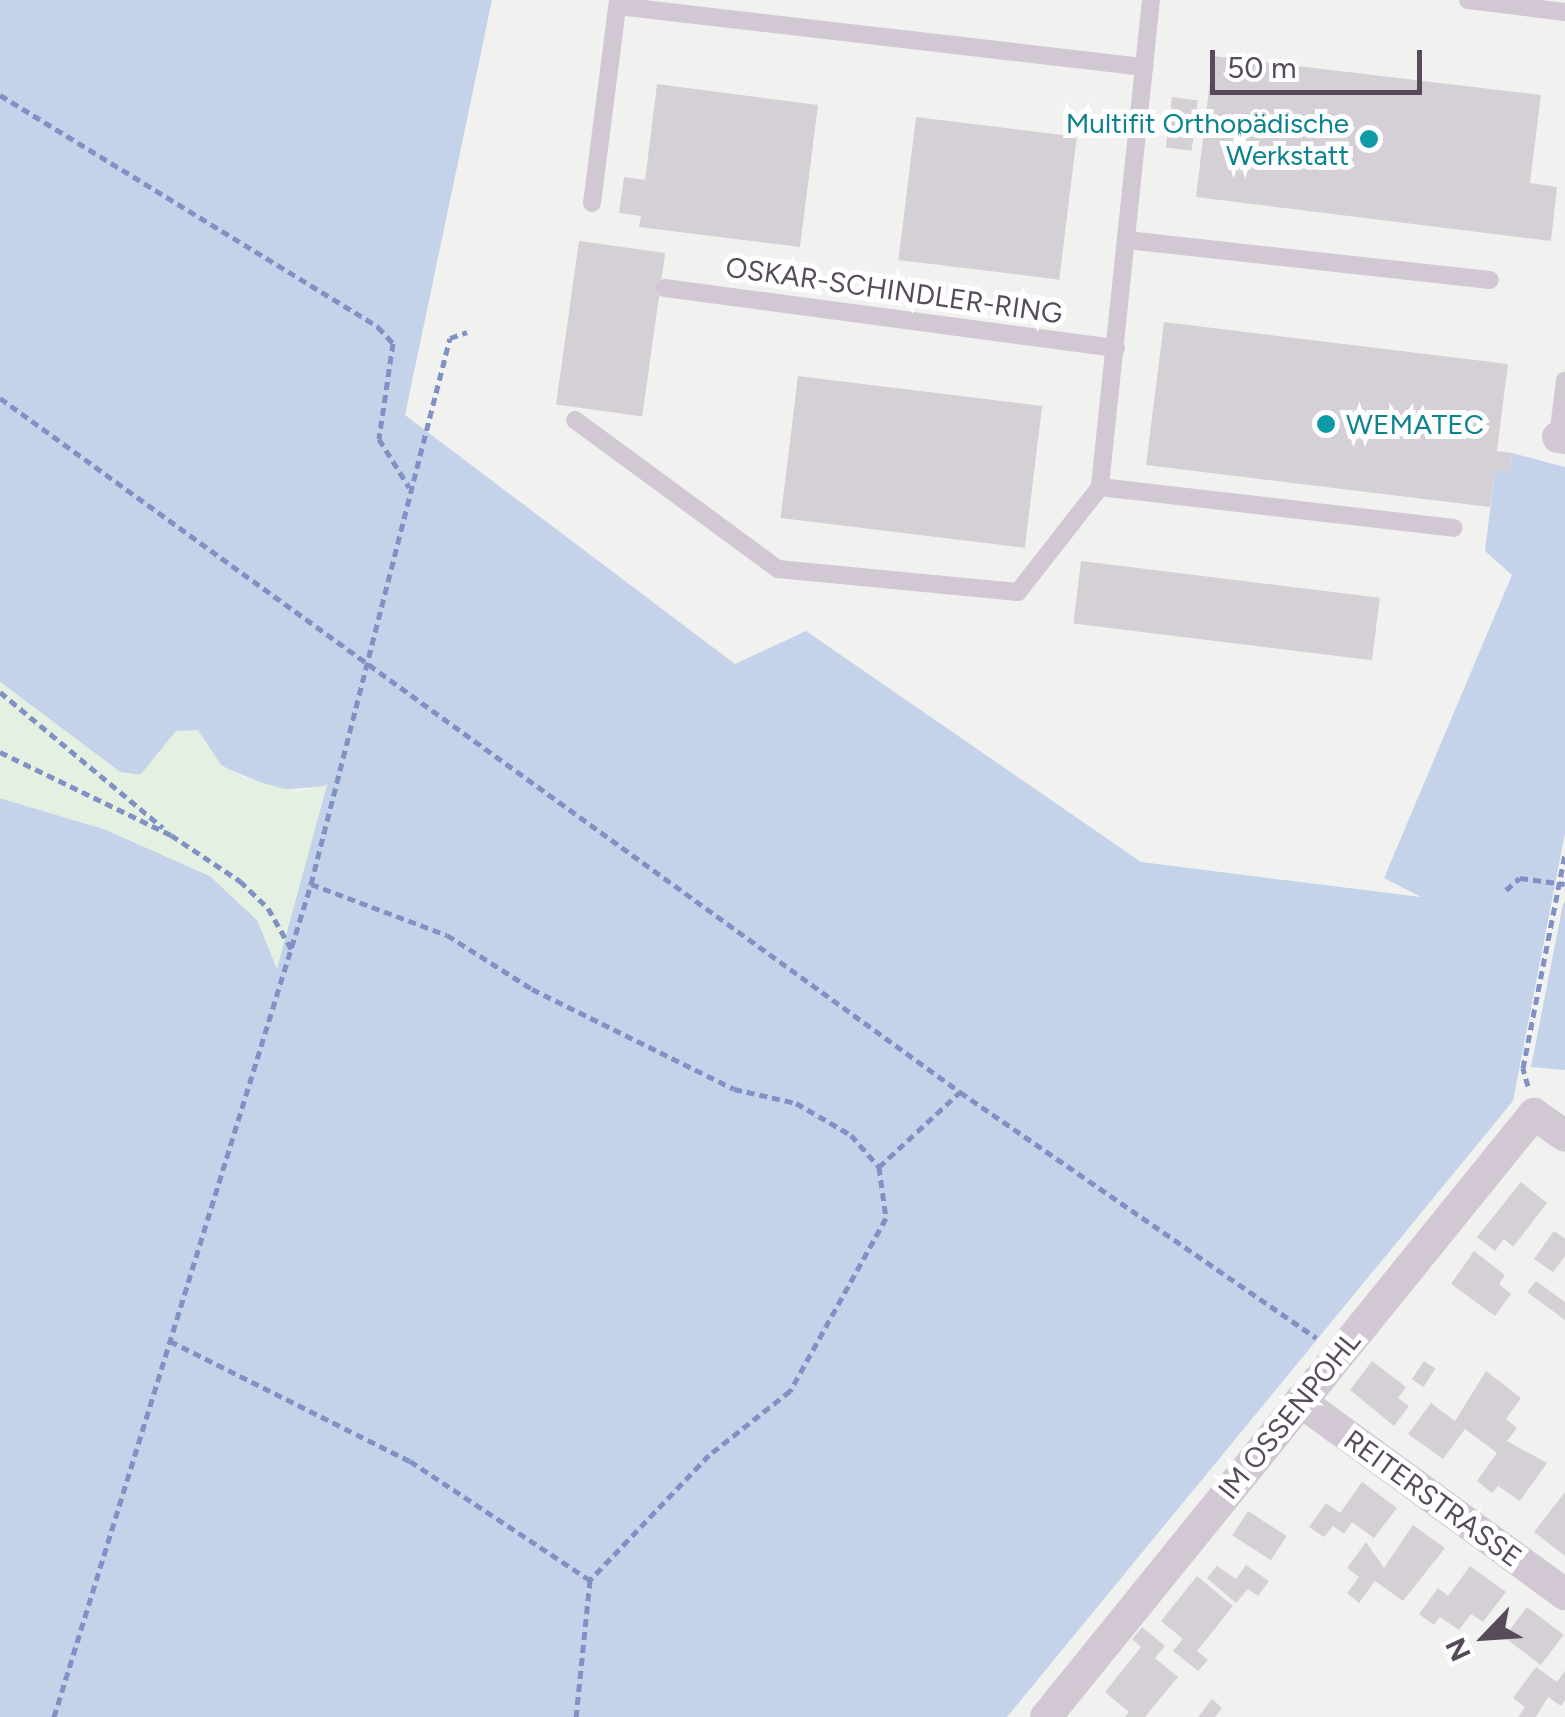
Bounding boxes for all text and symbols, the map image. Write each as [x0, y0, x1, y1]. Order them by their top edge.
scale bar [1215, 30, 1428, 92]
text: 50 m [1227, 49, 1296, 86]
place label: Multifit Orthopädische Werkstatt [1066, 106, 1349, 172]
marker: Multifit Orthopädische Werkstatt [1358, 128, 1380, 150]
street label: OSKAR-SCHINDLER-RING [724, 250, 1064, 330]
place label: WEMATEC [1346, 407, 1484, 441]
marker: WEMATEC [1315, 413, 1337, 435]
street label: IM OSSENPOHL [1211, 1324, 1367, 1506]
street label: REITERSTRASSE [1338, 1422, 1528, 1574]
north arrow [1435, 1587, 1535, 1687]
text: N [1438, 1633, 1478, 1667]

